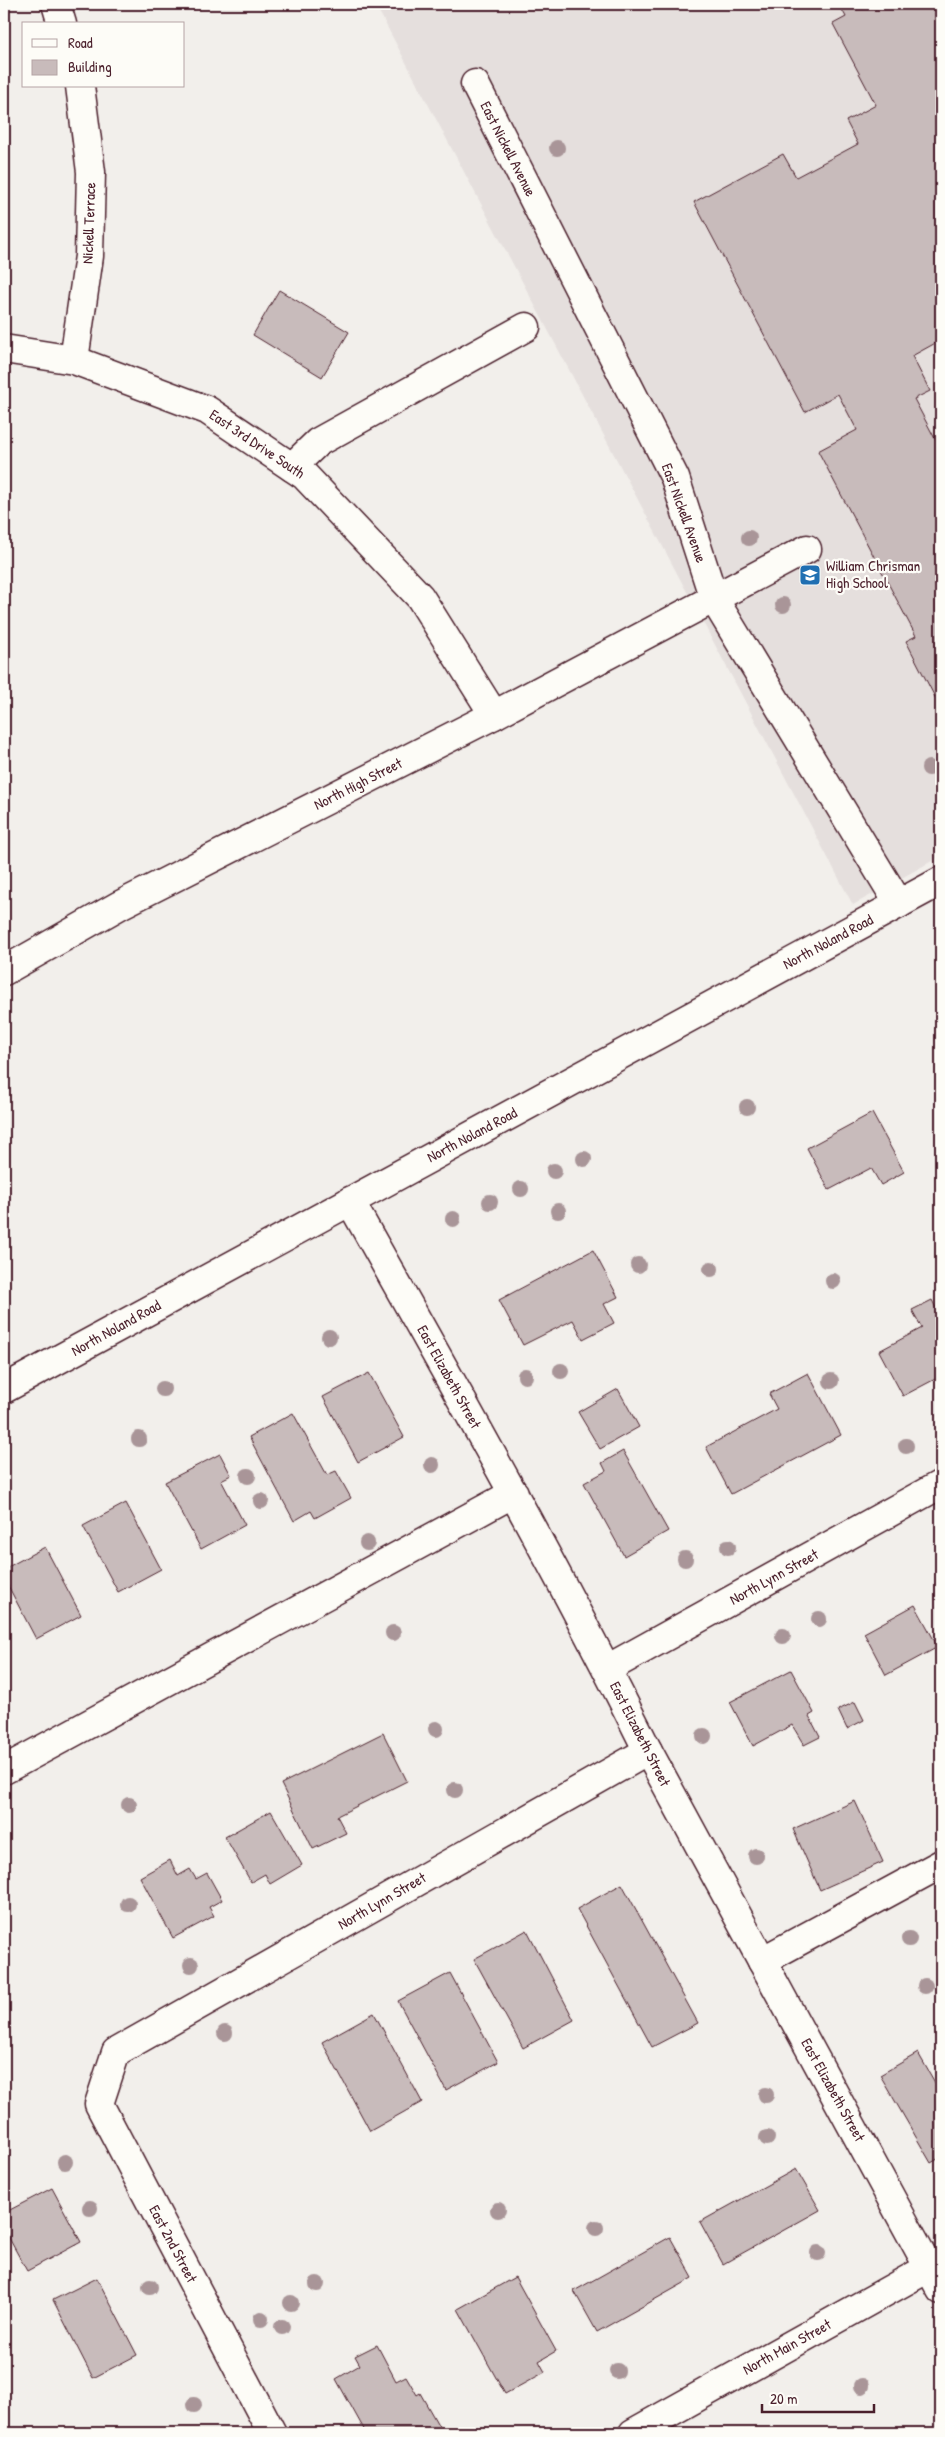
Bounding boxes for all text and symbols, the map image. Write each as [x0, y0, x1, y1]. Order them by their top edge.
legend [22, 22, 185, 88]
text: Road [68, 32, 93, 53]
text: Building [68, 56, 112, 77]
street label: East Nickell Avenue [475, 98, 541, 200]
street label: Nickell Terrace [77, 182, 100, 264]
street label: East 3rd Drive South [205, 404, 309, 483]
street label: East Nickell Avenue [657, 460, 712, 565]
place label: William Chrisman High School [826, 555, 920, 593]
school or university icon: William Chrisman High School [798, 563, 822, 587]
street label: North High Street [310, 752, 406, 815]
street label: North Noland Road [779, 909, 877, 974]
street label: North Noland Road [423, 1102, 521, 1167]
street label: North Noland Road [67, 1294, 164, 1361]
street label: East Elizabeth Street [412, 1321, 487, 1433]
street label: North Lynn Street [726, 1543, 823, 1610]
street label: East Elizabeth Street [605, 1678, 676, 1791]
street label: North Lynn Street [334, 1866, 430, 1934]
street label: East Elizabeth Street [796, 2034, 871, 2146]
street label: East 2nd Street [144, 2201, 203, 2287]
street label: North Main Street [739, 2313, 835, 2380]
scale bar [762, 2382, 875, 2414]
text: 20 m [770, 2388, 797, 2409]

